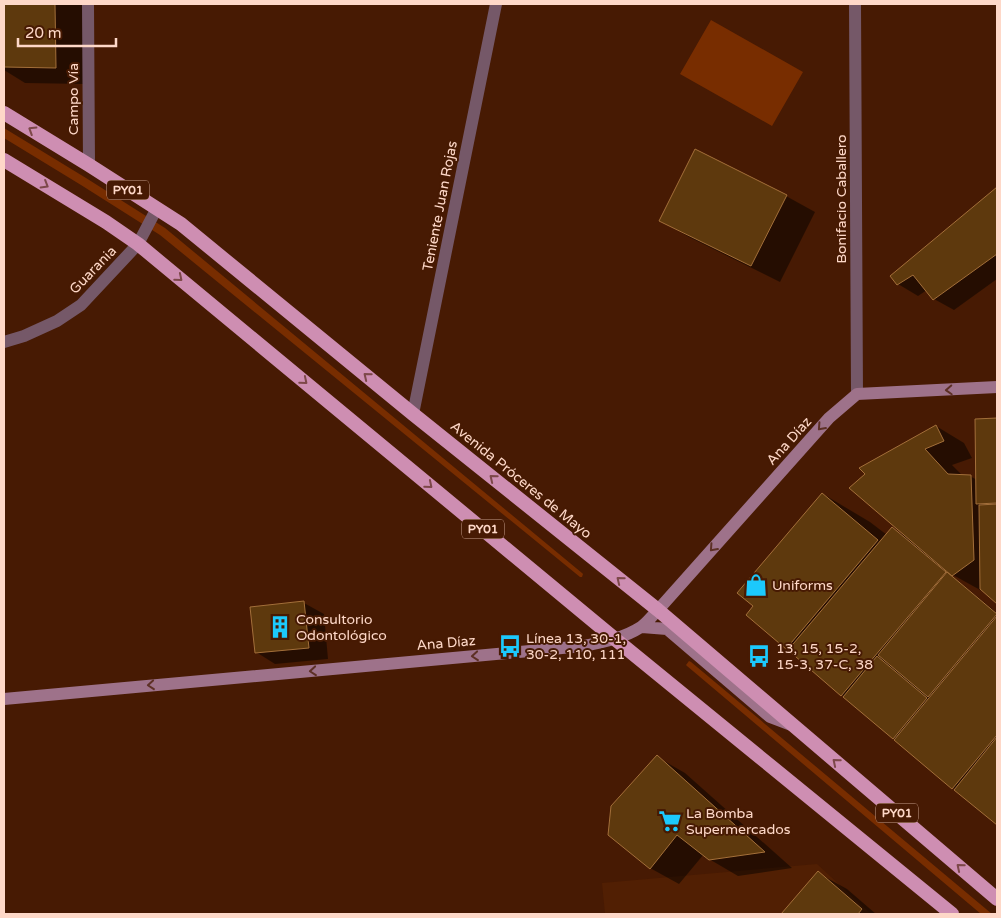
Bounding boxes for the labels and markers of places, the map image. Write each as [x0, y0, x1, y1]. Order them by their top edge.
shop icon: Uniforms [743, 572, 769, 598]
place label: Uniforms [772, 577, 833, 594]
place label: Consultorio Odontológico [296, 611, 387, 644]
building icon: Consultorio Odontológico [267, 614, 293, 640]
place label: Línea 13, 30-1, 30-2, 110, 111 [526, 630, 626, 663]
bus stop icon: Línea 13, 30-1, 30-2, 110, 111 [497, 633, 523, 659]
place label: 13, 15, 15-2, 15-3, 37-C, 38 [776, 640, 873, 673]
bus stop icon: 13, 15, 15-2, 15-3, 37-C, 38 [746, 643, 772, 669]
place label: La Bomba Supermercados [686, 805, 791, 838]
supermarket icon: La Bomba Supermercados [657, 808, 683, 834]

